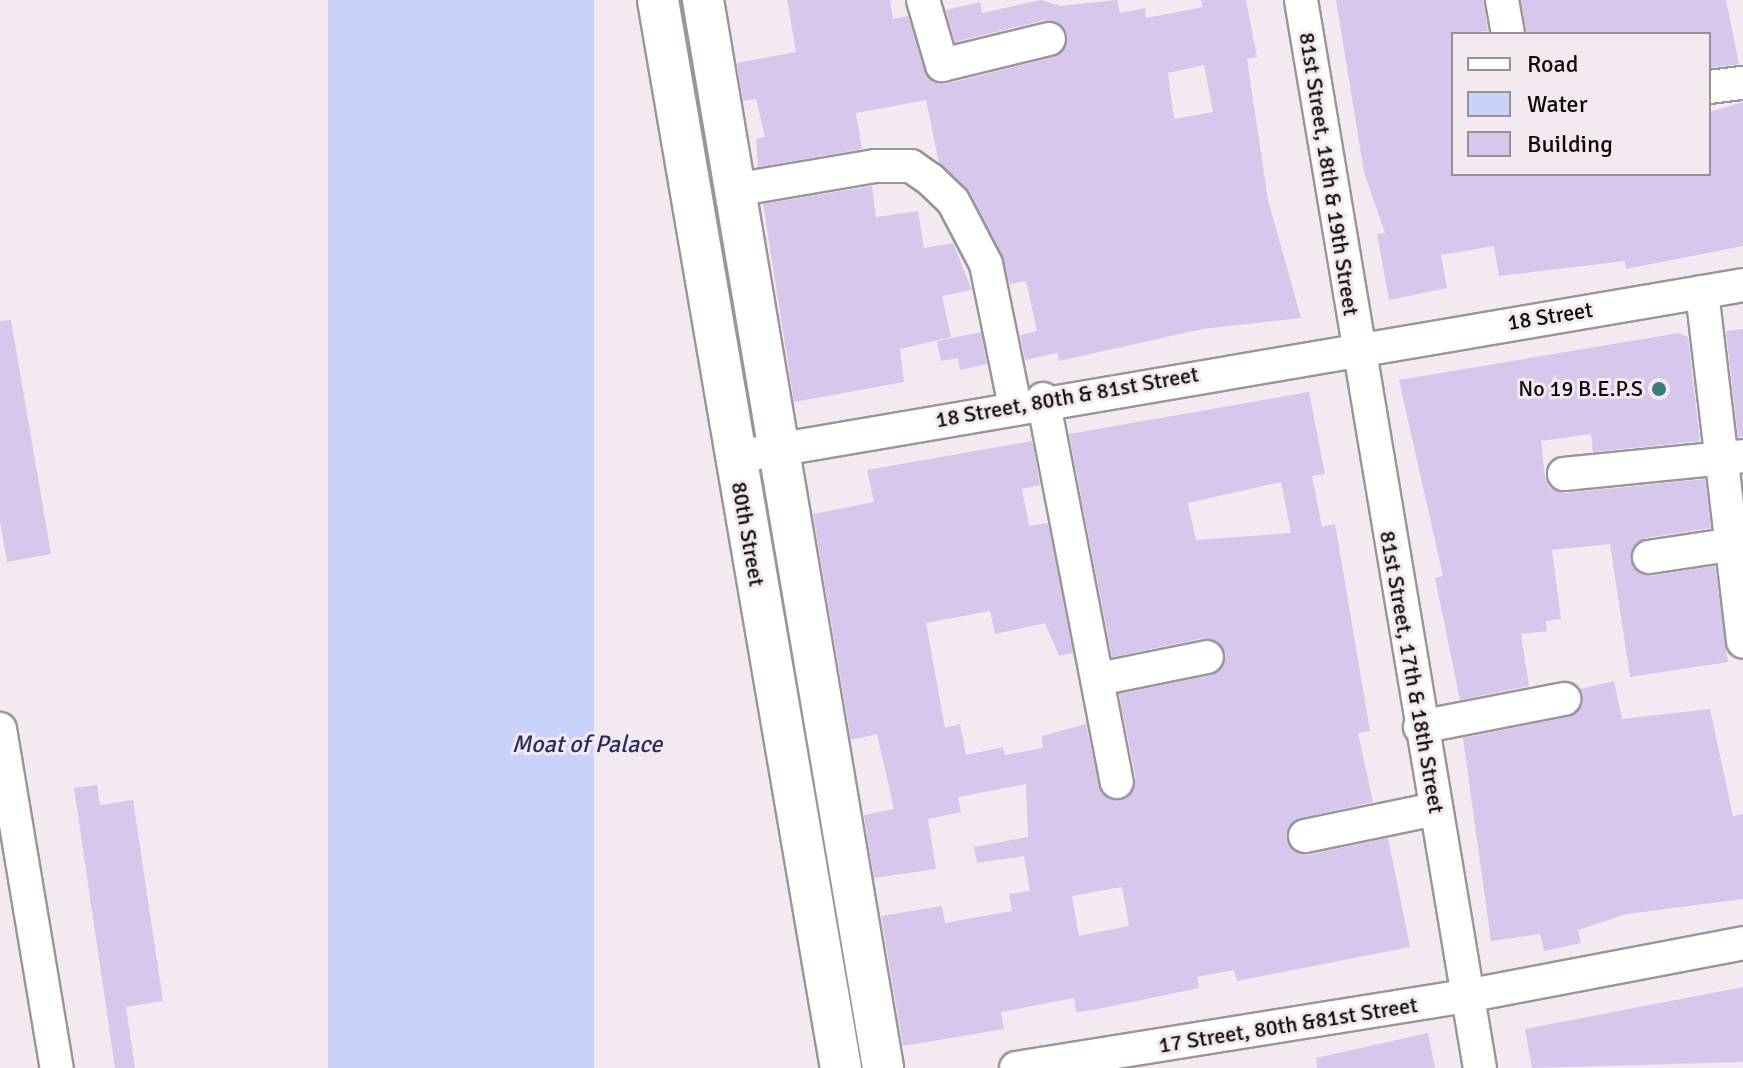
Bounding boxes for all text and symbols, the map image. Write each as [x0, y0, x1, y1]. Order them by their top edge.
street label: 81st Street, 18th & 19th Street [1294, 30, 1364, 318]
legend [1451, 32, 1711, 176]
text: Road [1527, 49, 1578, 79]
text: Water [1527, 89, 1587, 119]
text: Building [1527, 129, 1613, 159]
street label: 18 Street [1506, 296, 1594, 336]
street label: 18 Street, 80th & 81st Street [933, 361, 1201, 433]
place label: No 19 B.E.P.S [1518, 376, 1643, 402]
marker: No 19 B.E.P.S [1650, 380, 1668, 398]
street label: 80th Street [726, 480, 770, 588]
street label: 81st Street, 17th & 18th Street [1374, 529, 1450, 815]
water label: Moat of Palace [512, 731, 662, 759]
street label: 17 Street, 80th &81st Street [1157, 991, 1419, 1059]

